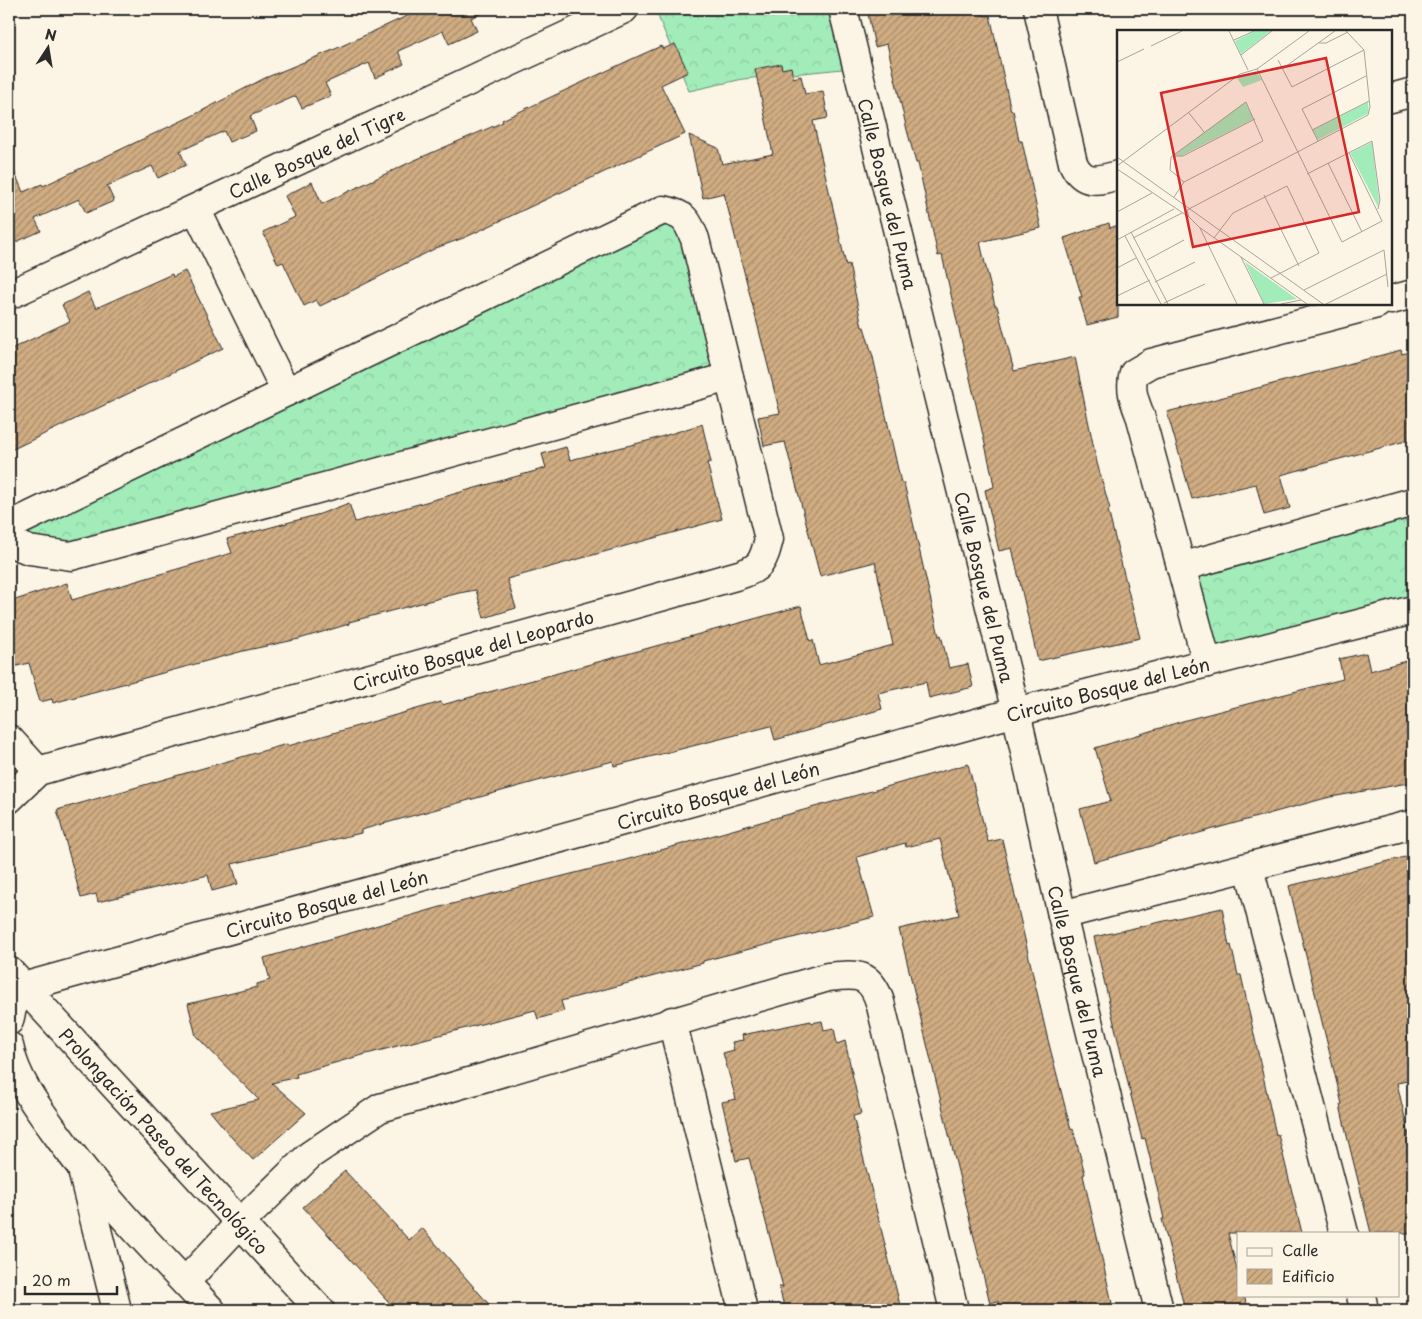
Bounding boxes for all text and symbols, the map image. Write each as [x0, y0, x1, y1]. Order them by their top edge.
north arrow [22, 22, 72, 72]
text: N [43, 23, 58, 46]
inset map [1117, 30, 1392, 305]
street label: Calle Bosque del Puma [852, 95, 925, 293]
street label: Calle Bosque del Tigre [224, 99, 409, 205]
street label: Calle Bosque del Puma [949, 488, 1022, 686]
street label: Circuito Bosque del Leopardo [349, 603, 597, 697]
street label: Circuito Bosque del León [1003, 649, 1212, 728]
street label: Circuito Bosque del León [613, 754, 822, 836]
street label: Circuito Bosque del León [222, 862, 431, 944]
street label: Calle Bosque del Puma [1042, 883, 1115, 1080]
street label: Prolongación Paseo del Tecnológico [54, 1021, 275, 1260]
legend [1237, 1232, 1400, 1296]
text: Calle [1282, 1238, 1319, 1261]
scale bar [25, 1264, 118, 1296]
text: Edificio [1282, 1264, 1335, 1287]
text: 20 m [32, 1268, 71, 1291]

